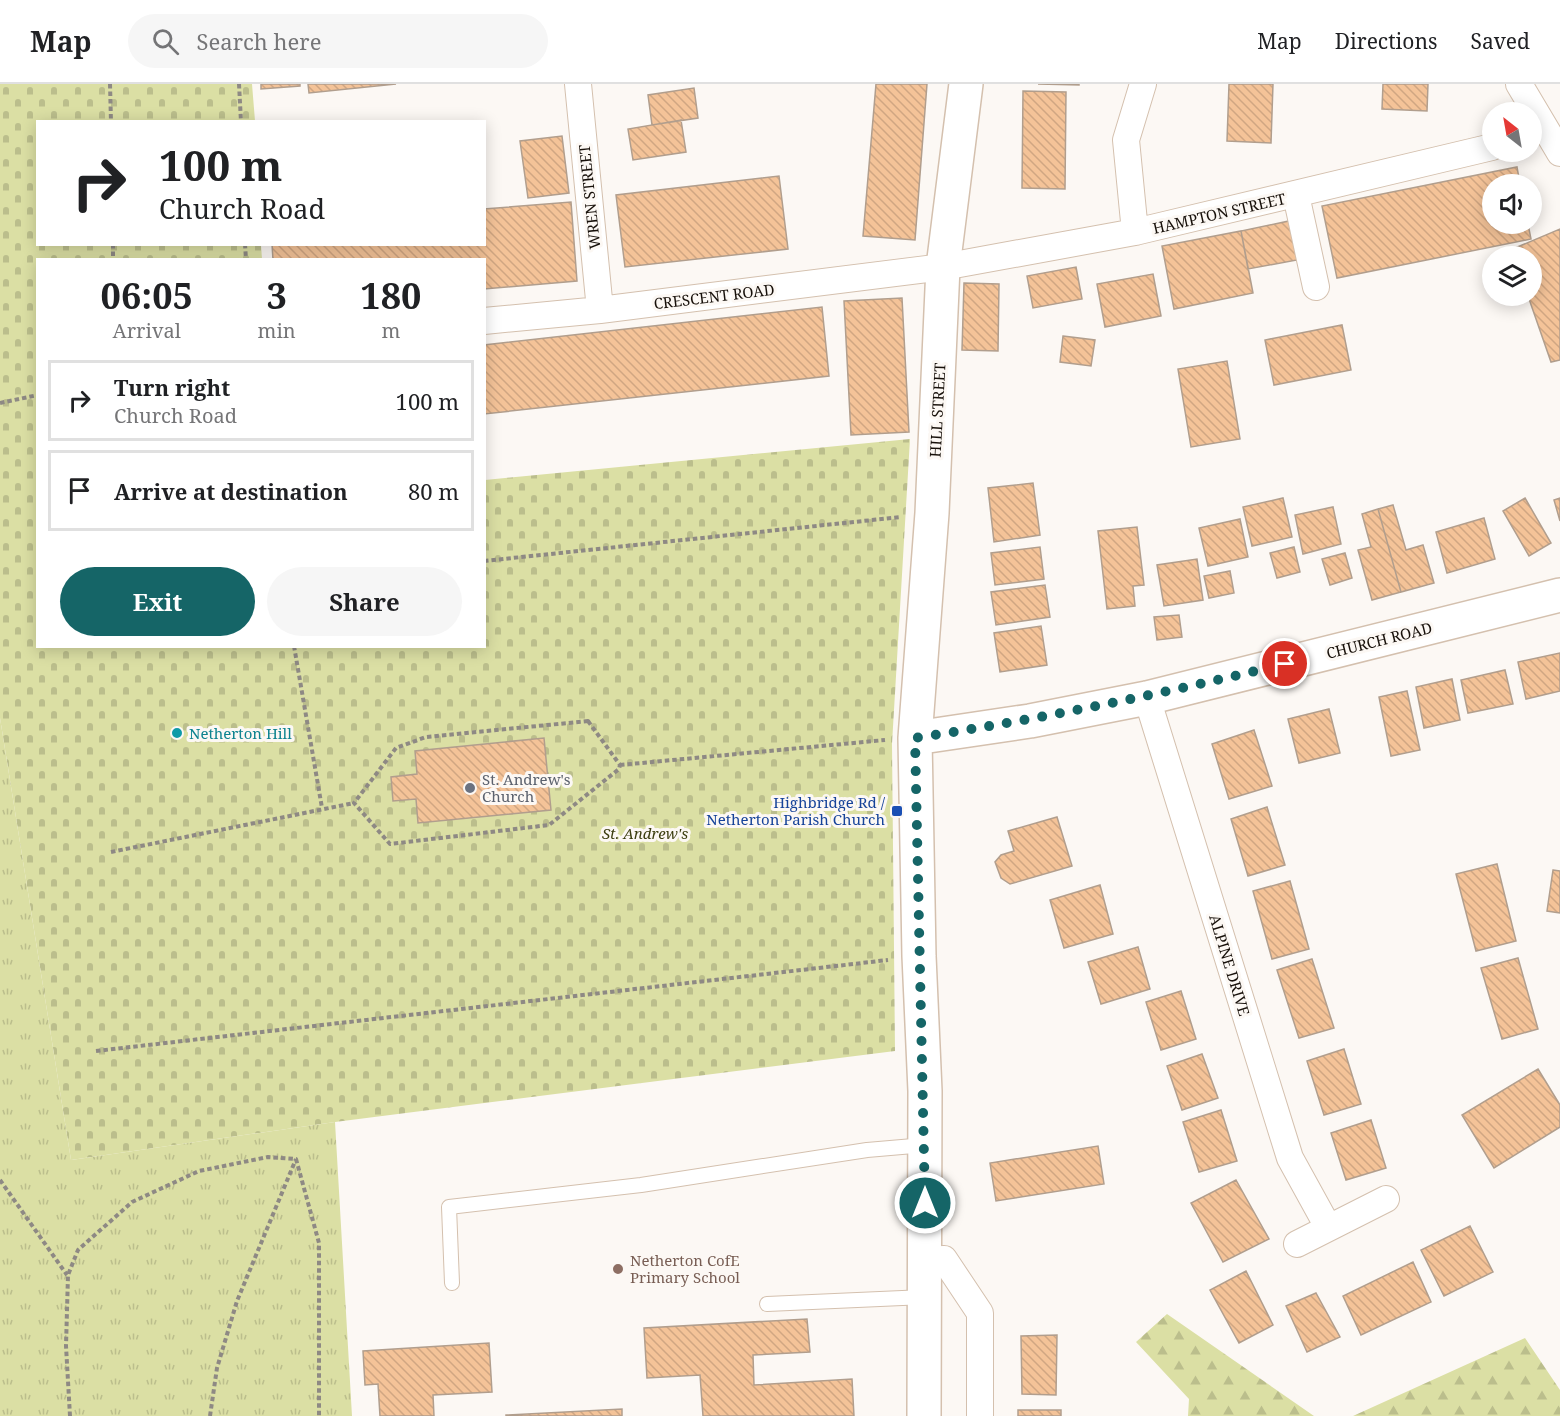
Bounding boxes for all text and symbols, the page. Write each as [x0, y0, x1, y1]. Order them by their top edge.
search box [128, 14, 548, 68]
text: Map [30, 22, 92, 60]
icon: search [149, 25, 182, 58]
text: Search here [197, 26, 321, 56]
text: Map [1257, 27, 1302, 55]
text: Directions [1335, 27, 1437, 55]
text: Saved [1470, 27, 1530, 55]
north arrow [1482, 102, 1542, 162]
map controls [1482, 102, 1542, 306]
text: 100 m [159, 136, 283, 193]
icon: right [60, 144, 138, 222]
street label: WREN STREET [574, 144, 604, 250]
button: sound [1482, 174, 1542, 234]
street label: HAMPTON STREET [1151, 188, 1287, 238]
text: Church Road [159, 190, 325, 227]
button: layers [1482, 246, 1542, 306]
text: 06:05 [101, 271, 193, 320]
text: 3 [266, 271, 287, 320]
text: 180 [360, 271, 421, 320]
street label: CRESCENT ROAD [652, 279, 776, 313]
text: Arrival [113, 317, 181, 344]
text: min [258, 317, 296, 344]
text: m [381, 317, 400, 344]
street label: HILL STREET [925, 362, 949, 458]
text: Turn right [114, 372, 230, 402]
icon: right [63, 384, 96, 417]
text: 100 m [396, 386, 459, 416]
text: Church Road [114, 402, 237, 429]
icon: arrive [63, 474, 96, 507]
text: Arrive at destination [114, 476, 348, 506]
text: 80 m [408, 476, 459, 506]
button: Exit [60, 567, 255, 636]
button: Share [267, 567, 462, 636]
street label: CHURCH ROAD [1324, 617, 1434, 663]
pin [1259, 638, 1310, 689]
icon: arrive [1268, 647, 1301, 680]
place label: Netherton Hill [189, 723, 292, 743]
marker: Netherton Hill [170, 726, 184, 740]
place label: St. Andrew's Church [482, 769, 571, 806]
marker: St. Andrew's Church [463, 781, 477, 795]
place label: Highbridge Rd / Netherton Parish Church [706, 792, 886, 829]
marker: Highbridge Rd / Netherton Parish Church [890, 804, 904, 818]
park label: St. Andrew's [602, 823, 688, 843]
street label: ALPINE DRIVE [1205, 912, 1255, 1018]
position arrow [893, 1171, 957, 1235]
place label: Netherton CofE Primary School [630, 1250, 740, 1287]
marker: Netherton CofE Primary School [611, 1262, 625, 1276]

